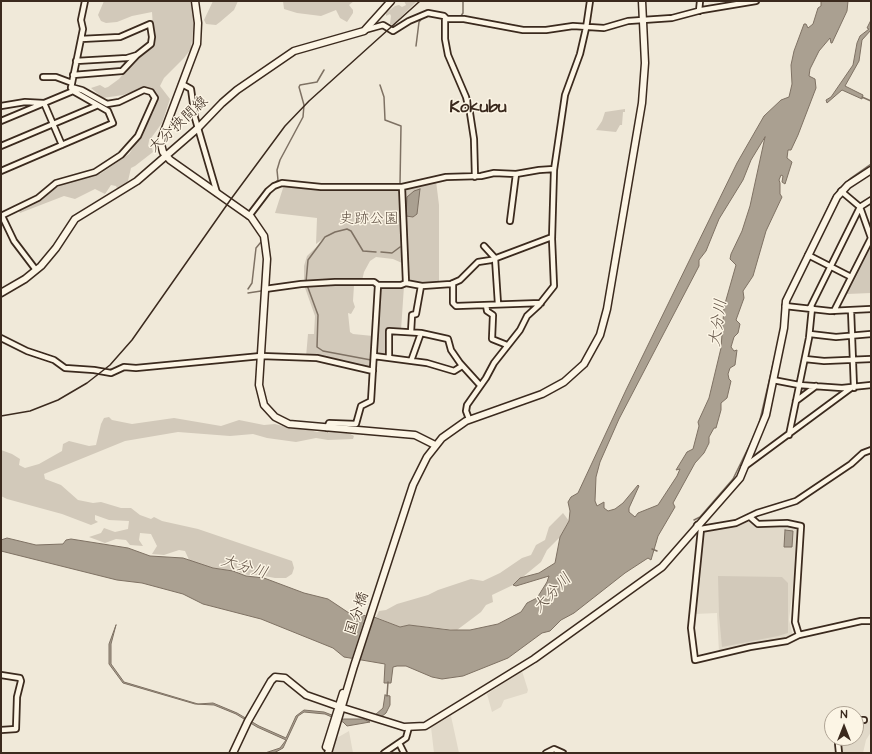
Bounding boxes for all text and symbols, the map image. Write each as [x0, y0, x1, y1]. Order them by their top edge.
street label: 大分挾間線 [145, 93, 213, 157]
district label: Kokubu [449, 98, 507, 118]
park label: 史跡公園 [339, 211, 399, 229]
water label: 大分川 [706, 298, 732, 348]
water label: 大分川 [218, 552, 270, 584]
water label: 大分川 [529, 570, 577, 618]
street label: 国分橋 [342, 590, 374, 638]
north arrow [824, 706, 864, 746]
text: N [841, 707, 847, 722]

